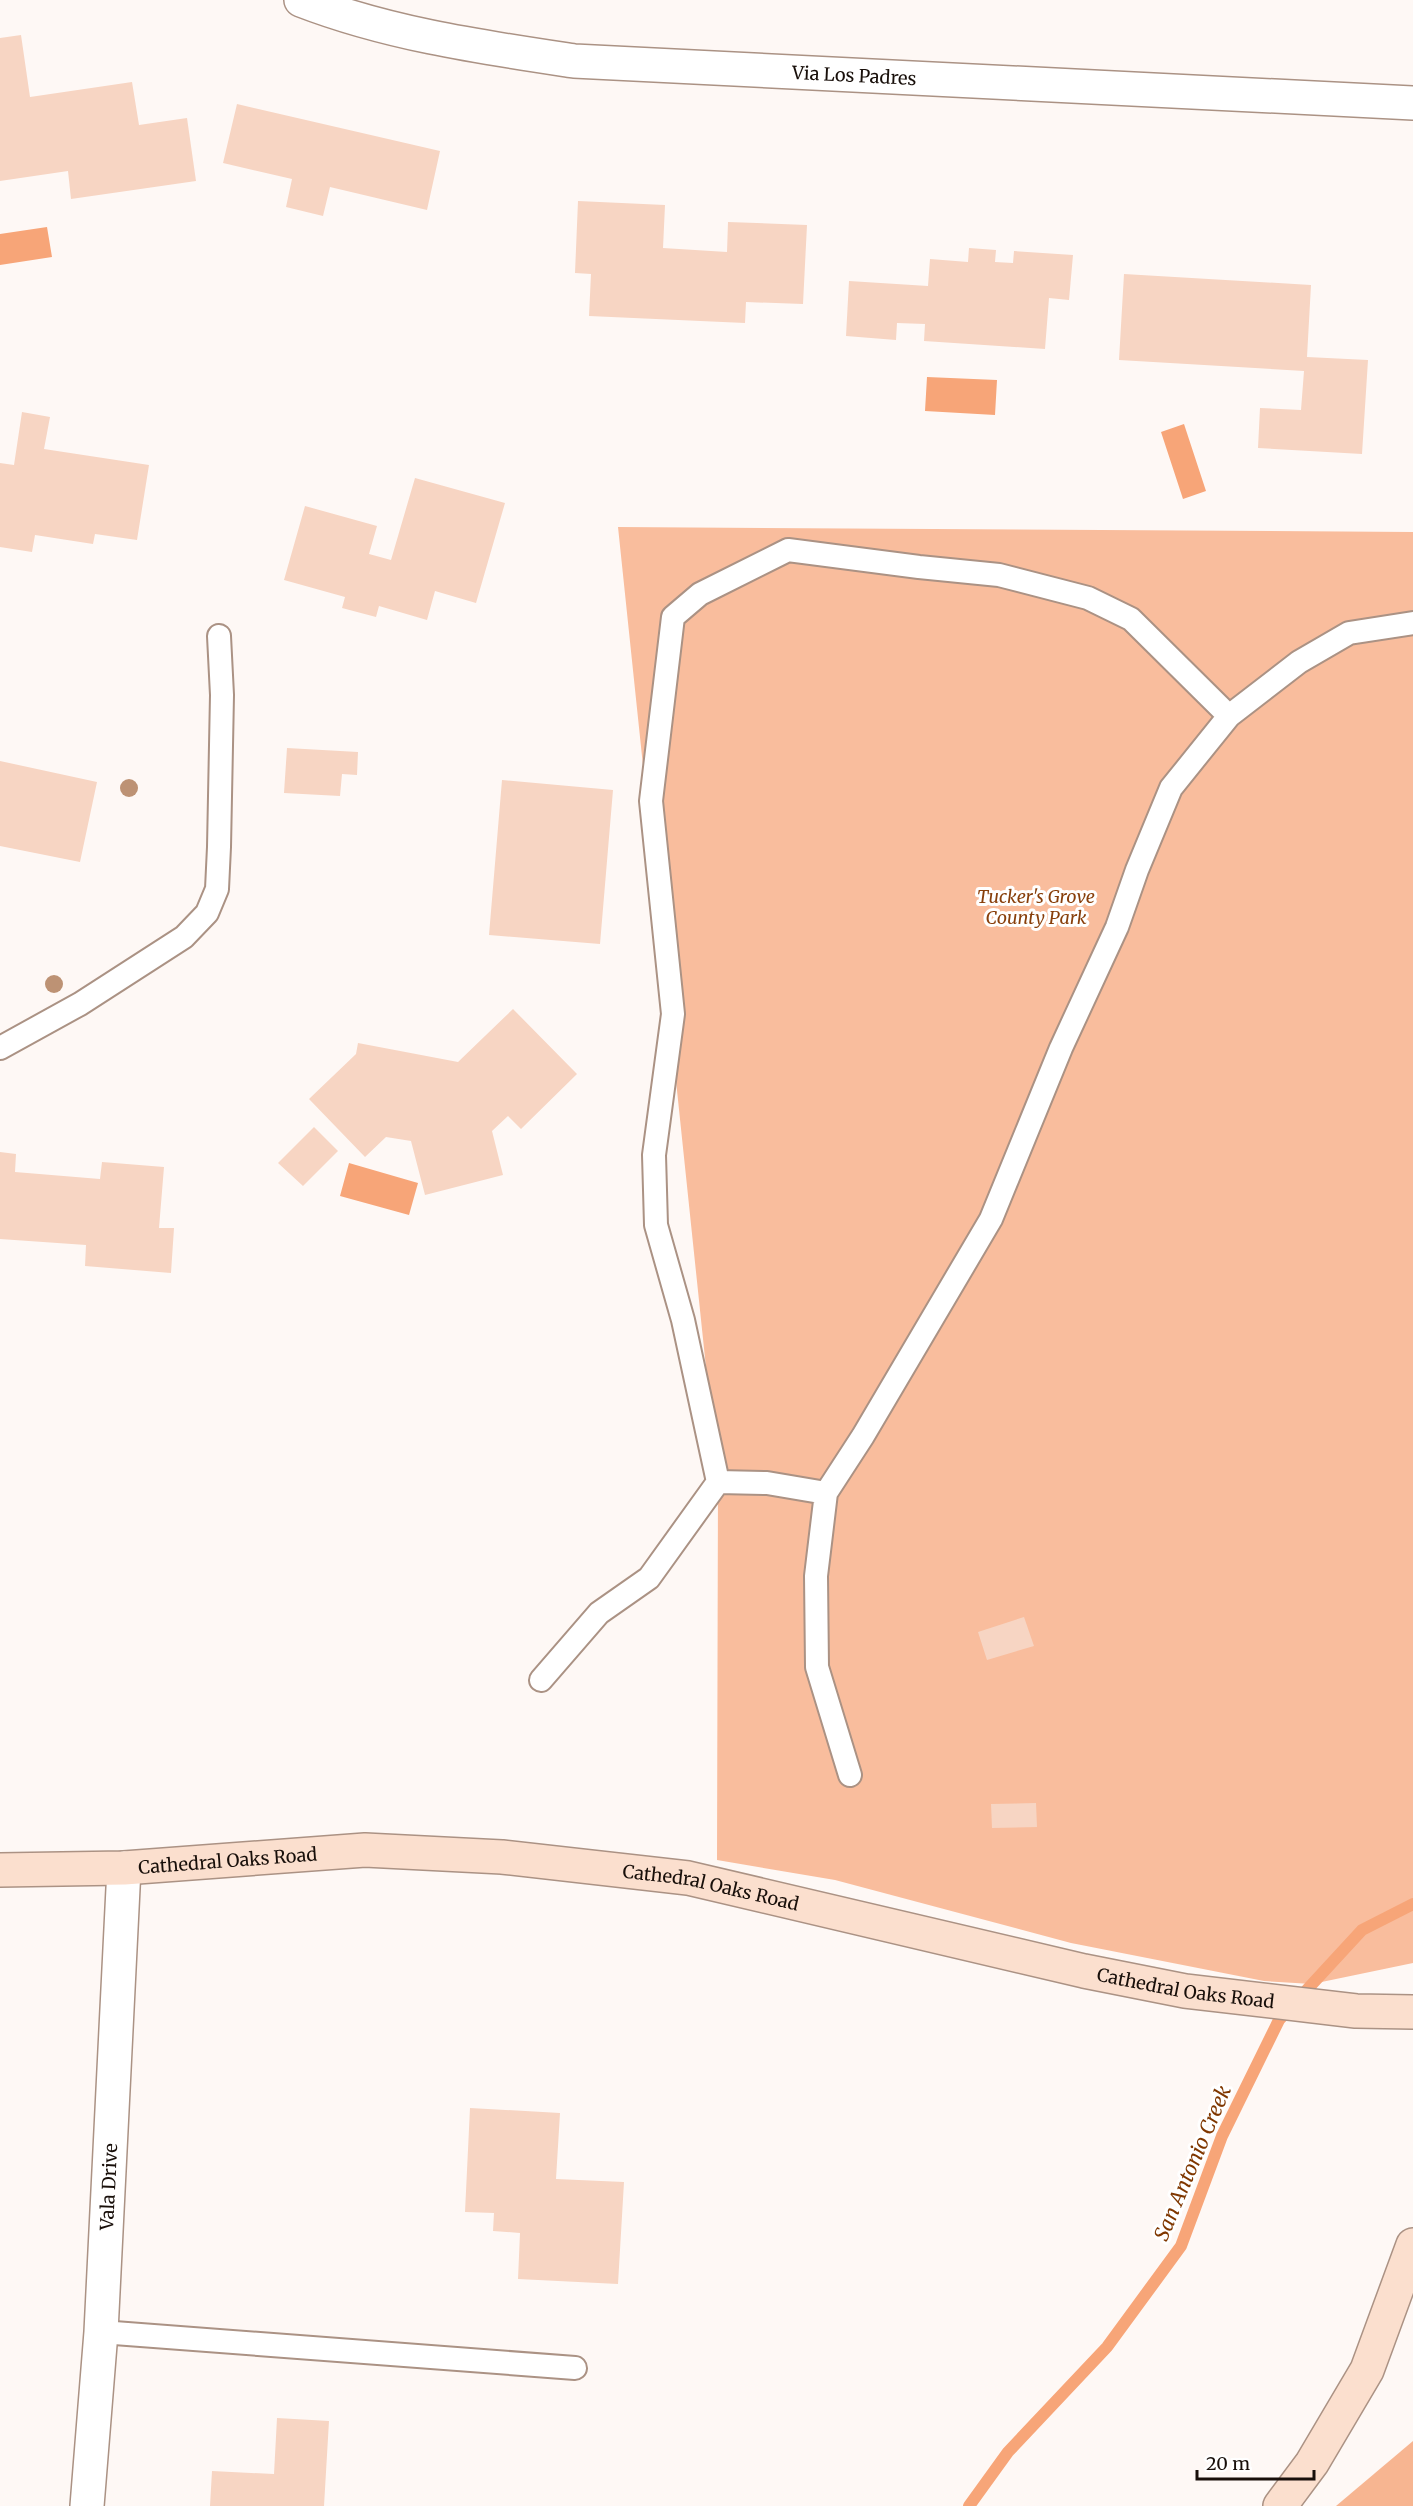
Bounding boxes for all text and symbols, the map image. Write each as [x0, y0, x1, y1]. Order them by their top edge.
street label: Via Los Padres [791, 60, 917, 90]
park label: Tucker's Grove County Park [977, 885, 1095, 929]
street label: Cathedral Oaks Road [137, 1842, 318, 1878]
street label: Cathedral Oaks Road [621, 1859, 801, 1915]
street label: Cathedral Oaks Road [1095, 1962, 1276, 2013]
water label: San Antonio Creek [1148, 2082, 1236, 2244]
street label: Vala Drive [95, 2143, 122, 2232]
scale bar [1197, 2443, 1314, 2481]
text: 20 m [1206, 2452, 1250, 2475]

